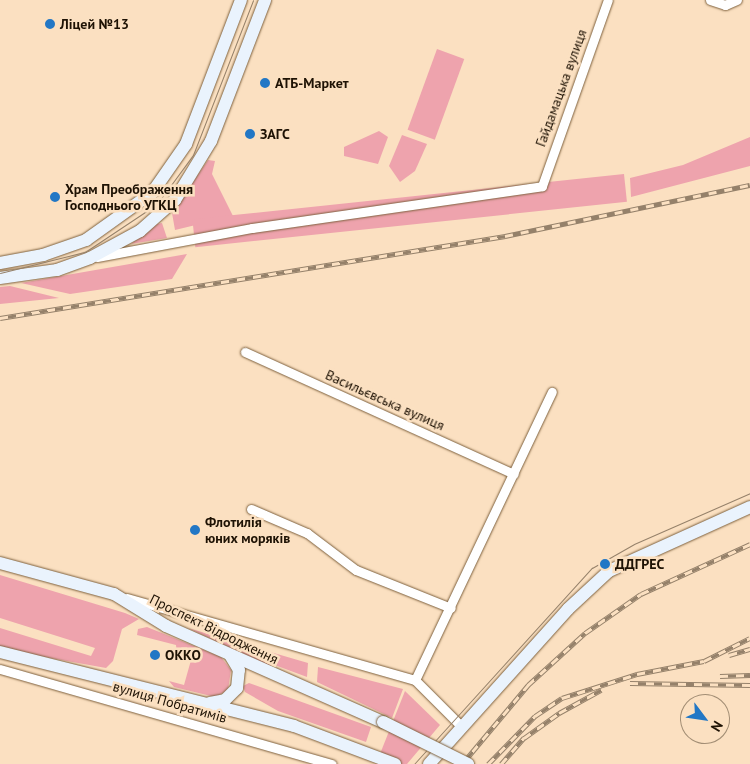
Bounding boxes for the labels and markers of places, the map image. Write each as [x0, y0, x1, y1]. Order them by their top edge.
place label: Ліцей №13 [60, 16, 129, 32]
marker: Ліцей №13 [44, 18, 56, 30]
place label: АТБ-Маркет [275, 75, 349, 91]
marker: АТБ-Маркет [259, 77, 271, 89]
place label: ЗАГС [260, 126, 290, 142]
marker: ЗАГС [244, 128, 256, 140]
place label: Храм Преображення Господнього УГКЦ [65, 181, 193, 213]
marker: Храм Преображення Господнього УГКЦ [49, 191, 61, 203]
place label: Флотилія юних моряків [205, 514, 290, 546]
marker: Флотилія юних моряків [189, 524, 201, 536]
place label: ДДГРЕС [615, 556, 664, 572]
marker: ДДГРЕС [599, 558, 611, 570]
place label: ОККО [165, 647, 201, 663]
marker: ОККО [149, 649, 161, 661]

